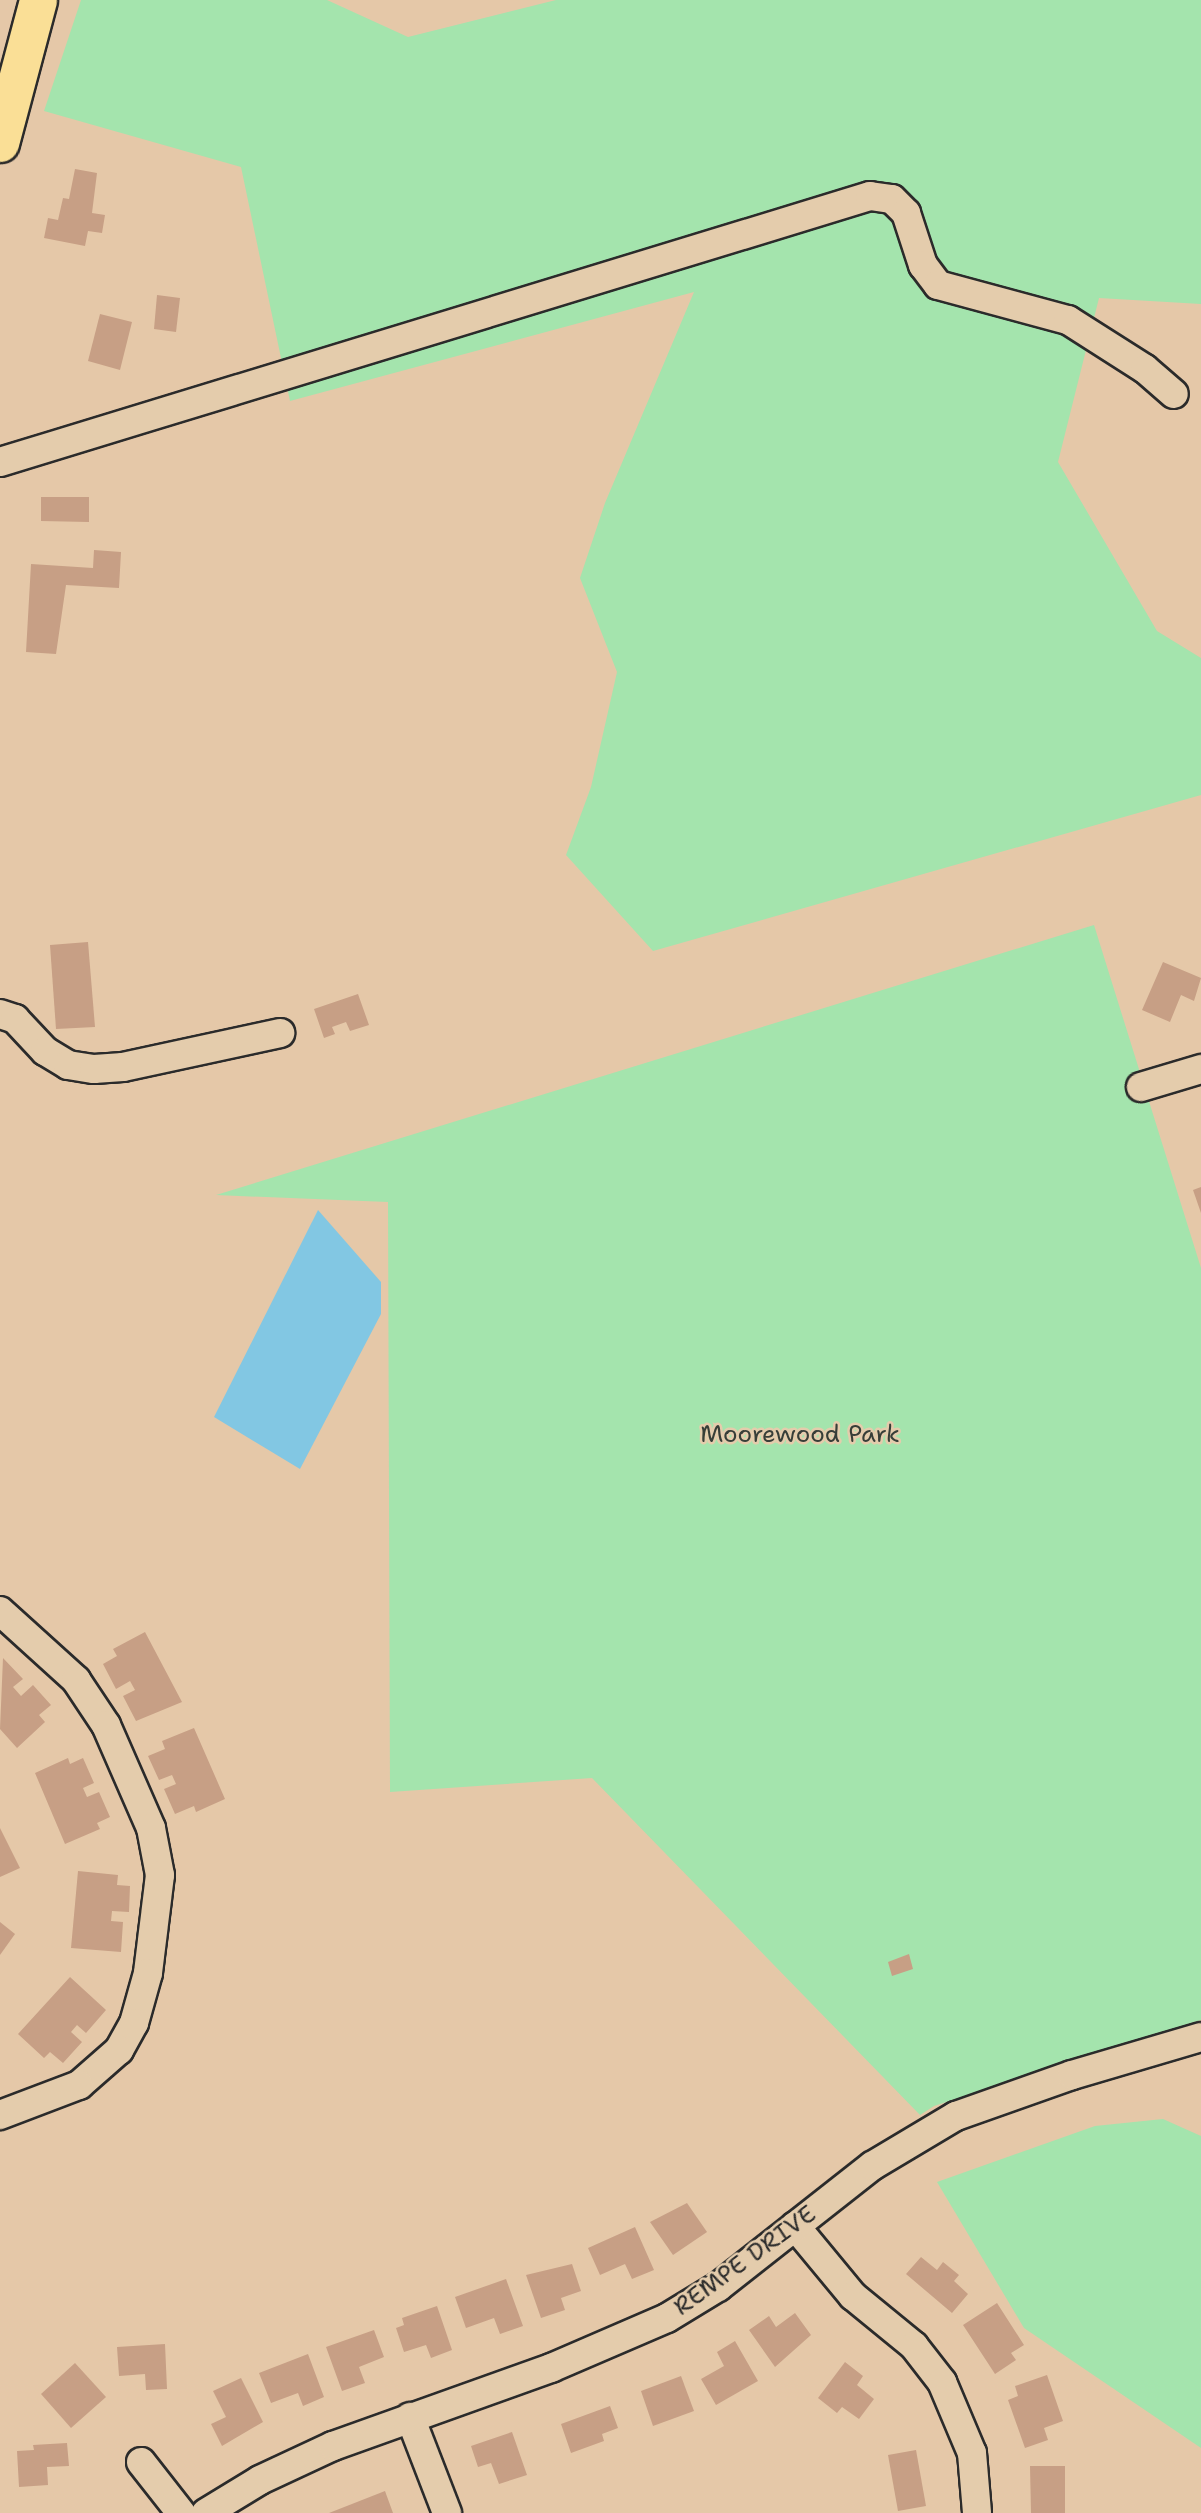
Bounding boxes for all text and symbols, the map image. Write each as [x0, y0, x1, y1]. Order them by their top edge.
park label: Moorewood Park [700, 1421, 900, 1449]
street label: REMPE DRIVE [669, 2200, 821, 2322]

